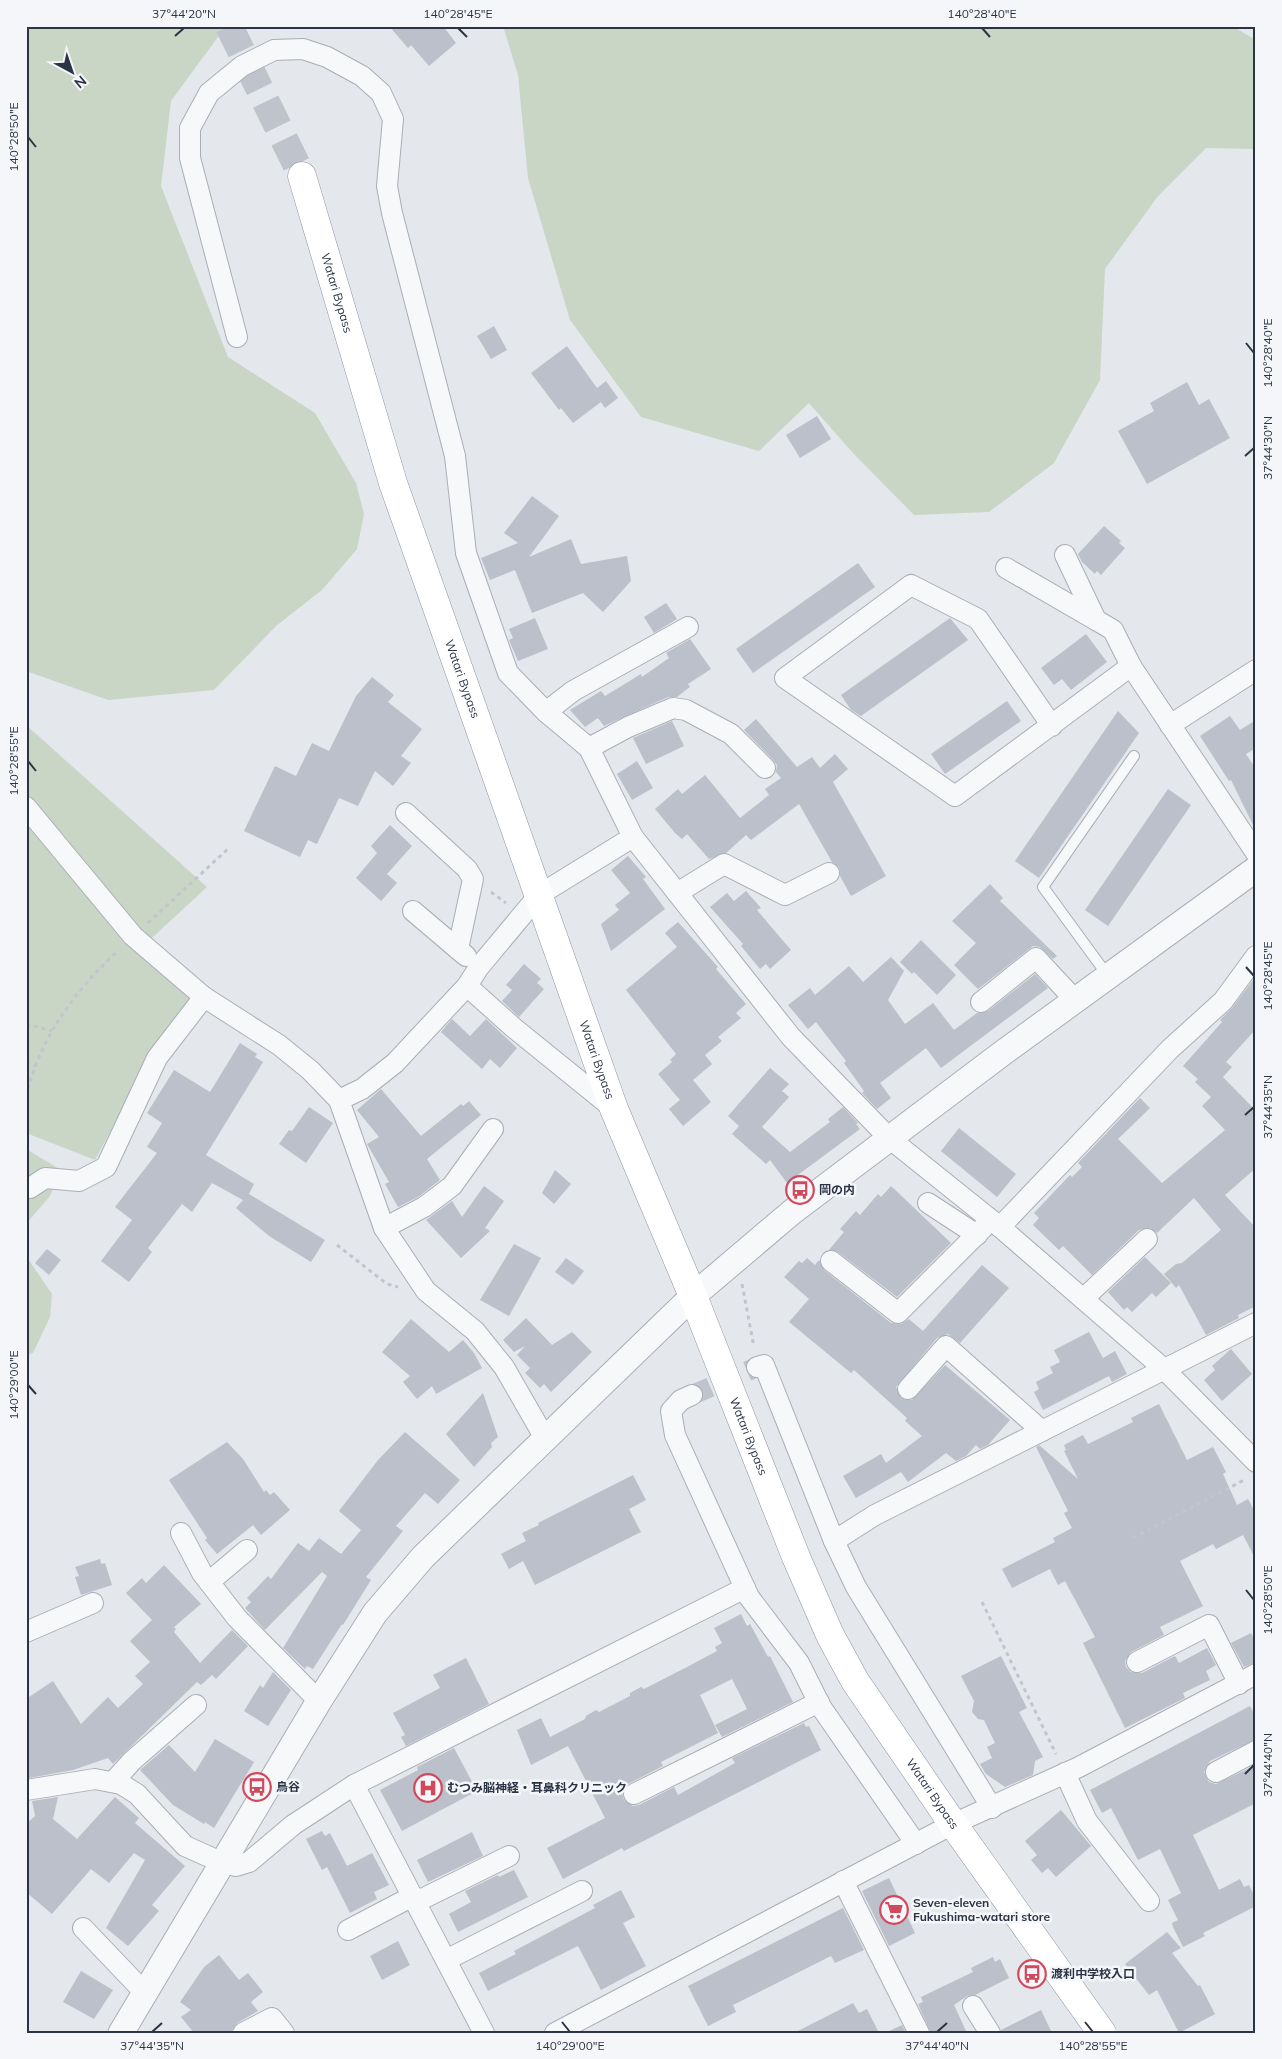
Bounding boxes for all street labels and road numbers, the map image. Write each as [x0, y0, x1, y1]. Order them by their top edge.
street label: Watari Bypass [318, 251, 356, 335]
street label: Watari Bypass [442, 637, 483, 720]
street label: Watari Bypass [576, 1018, 618, 1101]
street label: Watari Bypass [727, 1395, 771, 1477]
street label: Watari Bypass [903, 1755, 962, 1832]

